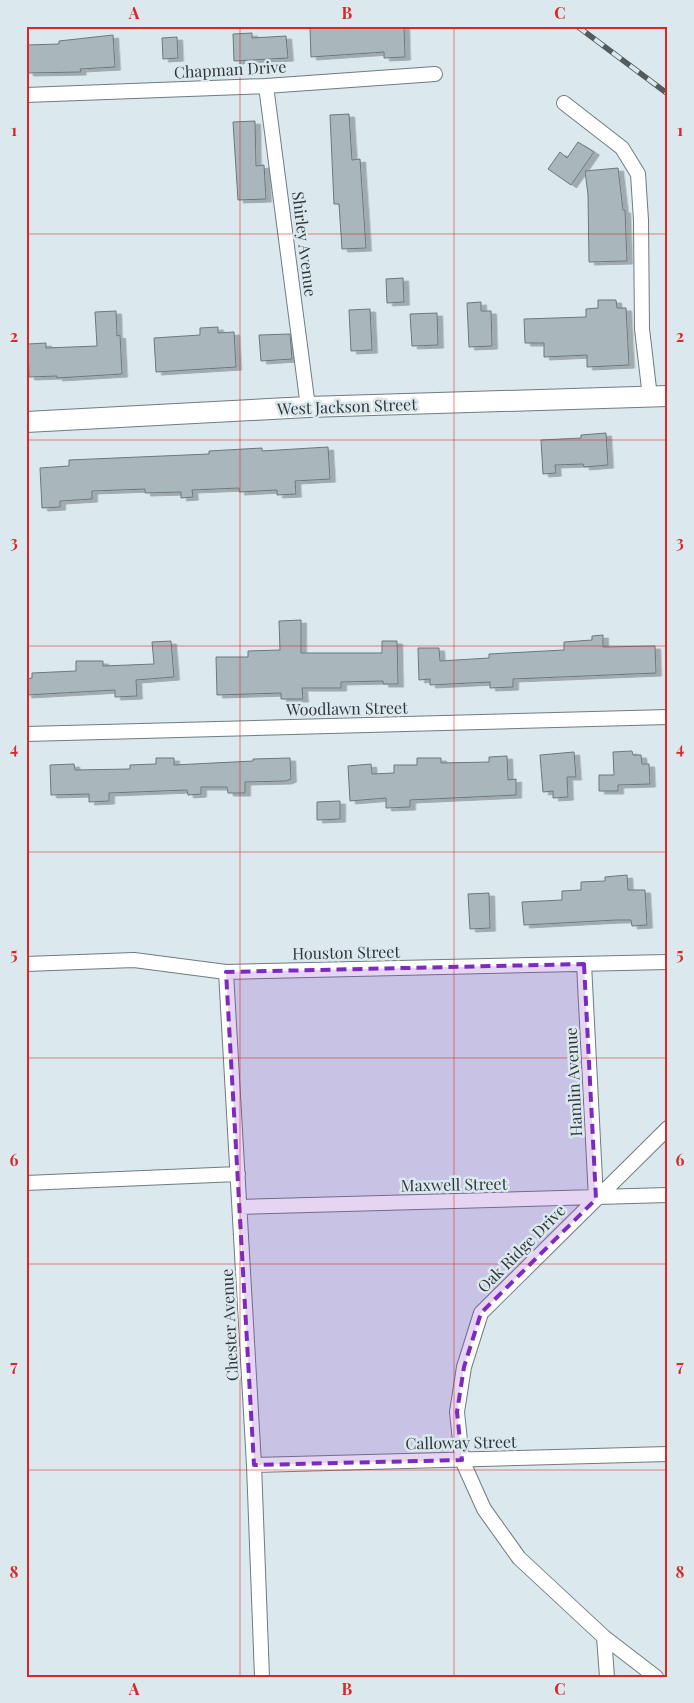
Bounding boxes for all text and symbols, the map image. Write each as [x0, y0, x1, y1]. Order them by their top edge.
text: A [128, 2, 140, 23]
text: B [342, 2, 353, 23]
text: C [554, 2, 566, 23]
street label: Chapman Drive [173, 56, 287, 82]
text: 1 [11, 119, 17, 140]
text: 1 [677, 119, 683, 140]
street label: Shirley Avenue [288, 190, 322, 298]
text: 2 [10, 325, 18, 346]
text: 2 [676, 325, 684, 346]
street label: West Jackson Street [276, 393, 418, 419]
text: 3 [10, 531, 18, 552]
text: 3 [676, 531, 684, 552]
street label: Woodlawn Street [285, 696, 408, 720]
text: 4 [10, 737, 18, 758]
text: 4 [676, 737, 684, 758]
street label: Houston Street [292, 941, 400, 963]
text: 5 [10, 943, 18, 964]
text: 5 [676, 943, 684, 964]
street label: Hamlin Avenue [560, 1027, 586, 1137]
text: 6 [10, 1149, 19, 1170]
text: 6 [676, 1149, 685, 1170]
street label: Maxwell Street [401, 1173, 508, 1195]
street label: Oak Ridge Drive [472, 1199, 570, 1297]
street label: Chester Avenue [216, 1268, 242, 1382]
text: 7 [10, 1355, 18, 1376]
text: 7 [676, 1355, 684, 1376]
street label: Calloway Street [405, 1431, 517, 1453]
text: 8 [10, 1561, 19, 1582]
text: 8 [676, 1561, 685, 1582]
text: A [128, 1678, 140, 1699]
text: B [342, 1678, 353, 1699]
text: C [554, 1678, 566, 1699]

